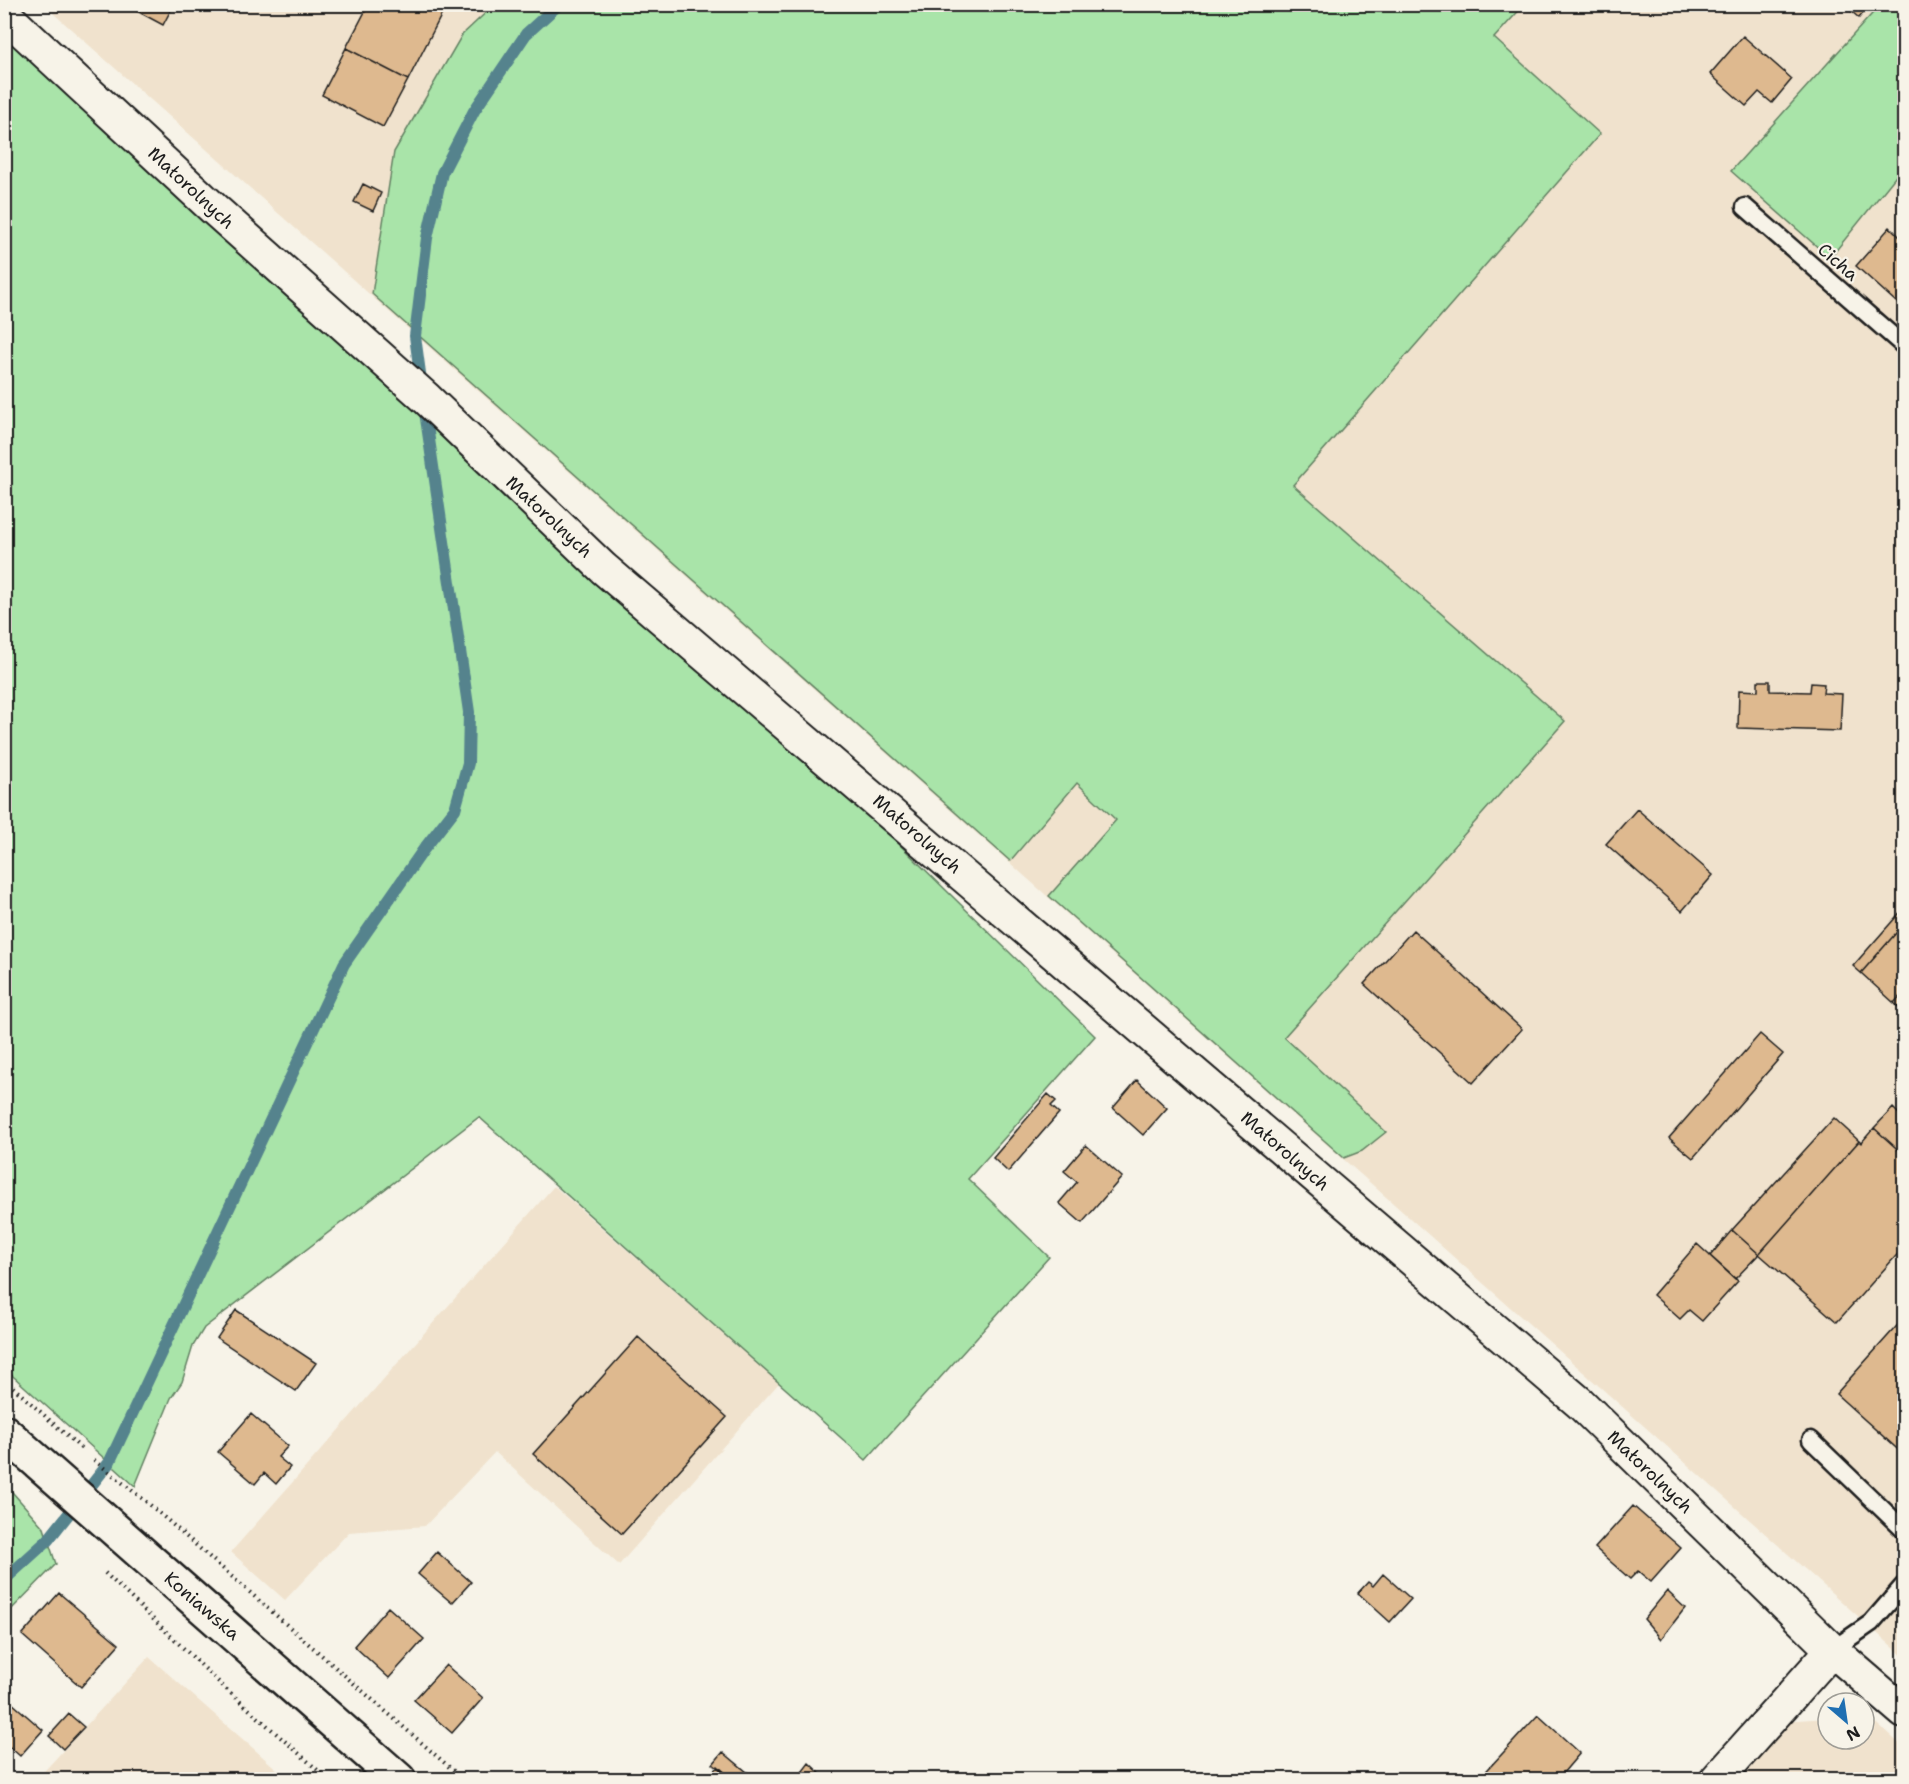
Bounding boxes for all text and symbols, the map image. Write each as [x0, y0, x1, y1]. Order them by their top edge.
street label: Małorolnych [143, 142, 239, 234]
street label: Cicha [1812, 238, 1864, 286]
street label: Małorolnych [501, 471, 597, 563]
street label: Małorolnych [868, 789, 966, 879]
street label: Małorolnych [1236, 1106, 1334, 1196]
street label: Małorolnych [1602, 1425, 1698, 1519]
street label: Koniawska [159, 1566, 245, 1646]
north arrow [1816, 1691, 1876, 1751]
text: N [1842, 1721, 1864, 1746]

